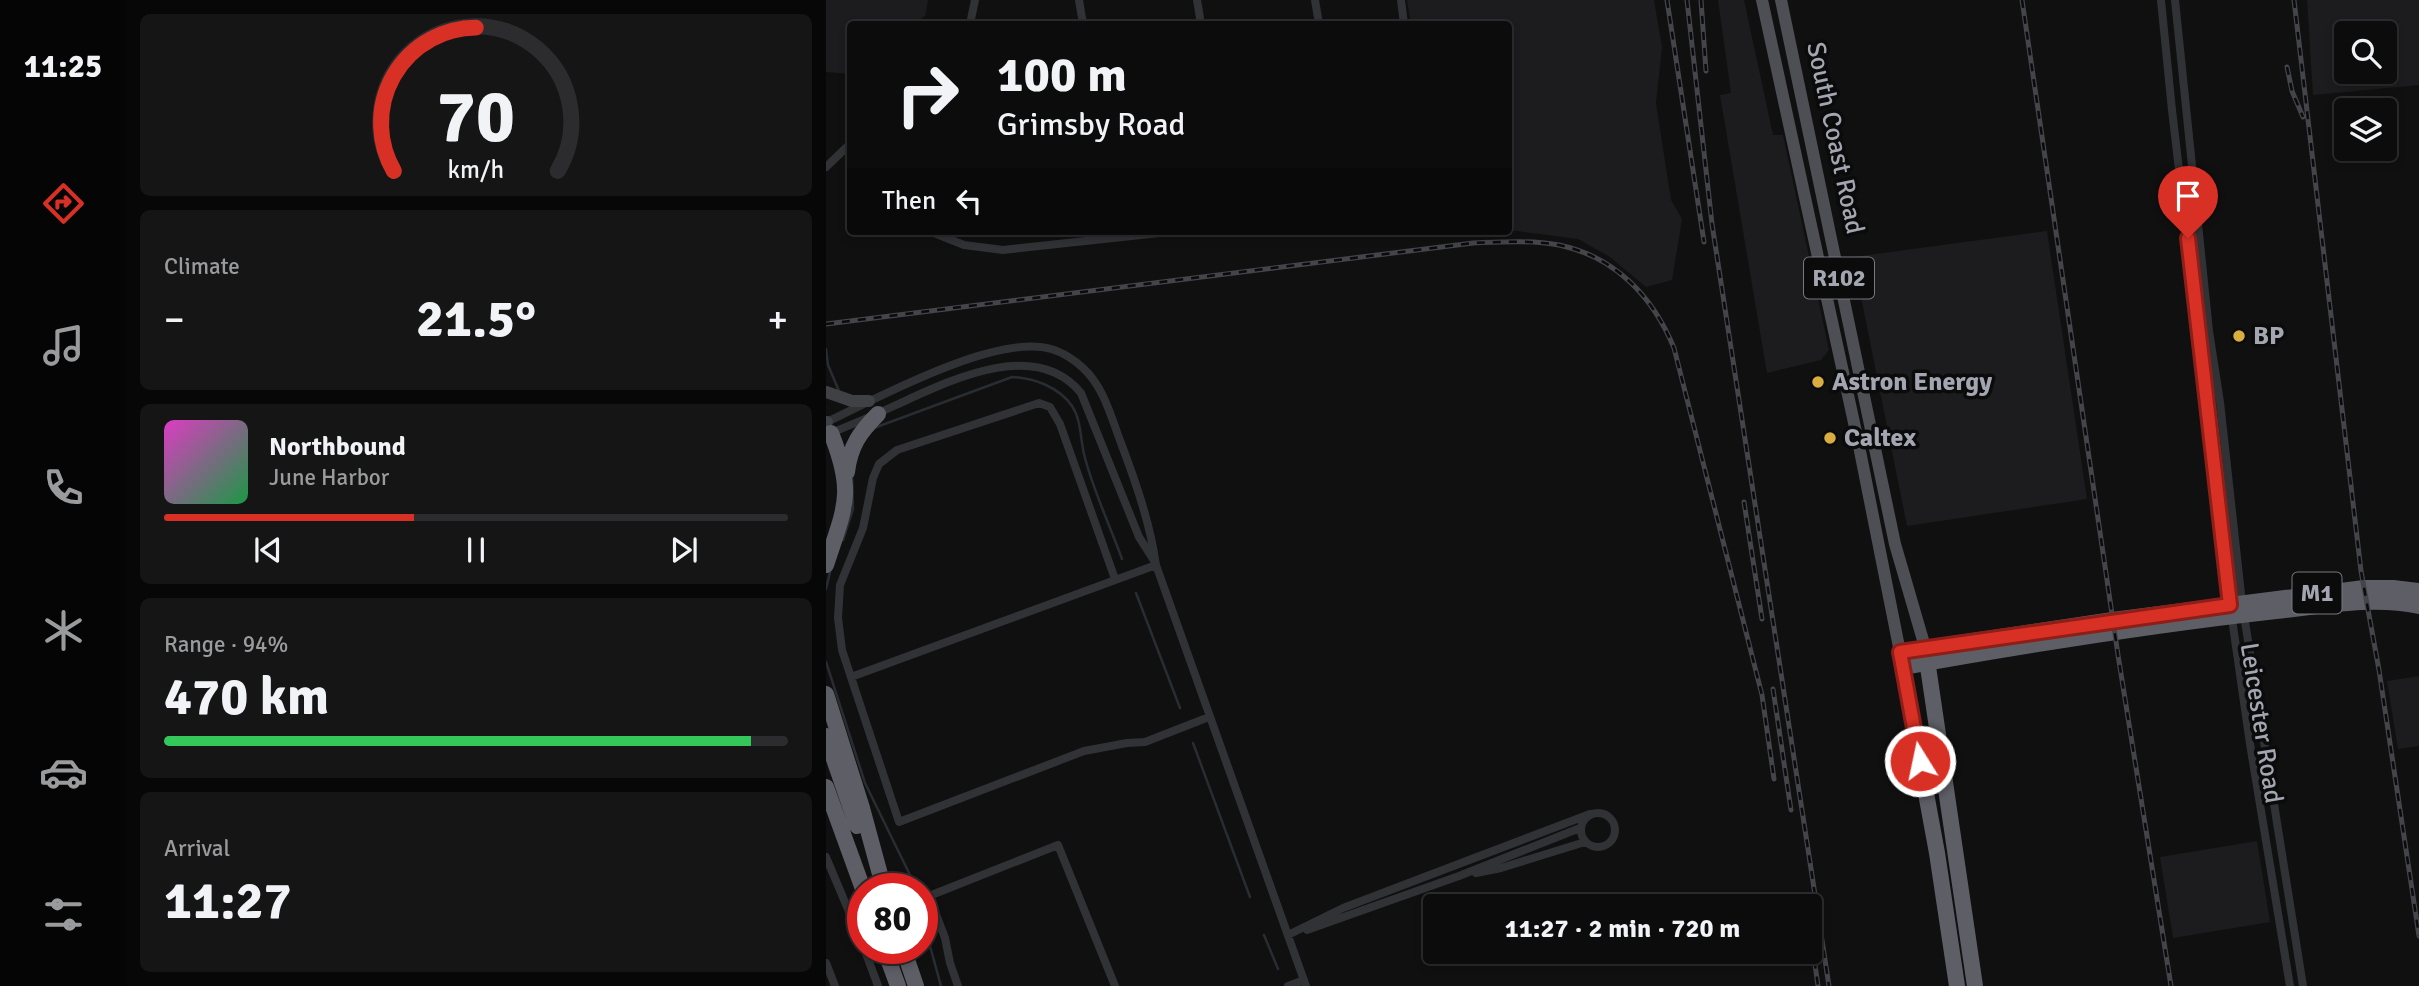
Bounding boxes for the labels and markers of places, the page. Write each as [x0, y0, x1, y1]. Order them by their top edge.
pin [2158, 166, 2218, 238]
place label: BP [2253, 320, 2284, 352]
marker: BP [2231, 328, 2247, 344]
place label: Astron Energy [1832, 366, 1992, 398]
marker: Astron Energy [1810, 374, 1826, 390]
place label: Caltex [1844, 422, 1916, 454]
marker: Caltex [1822, 430, 1838, 446]

